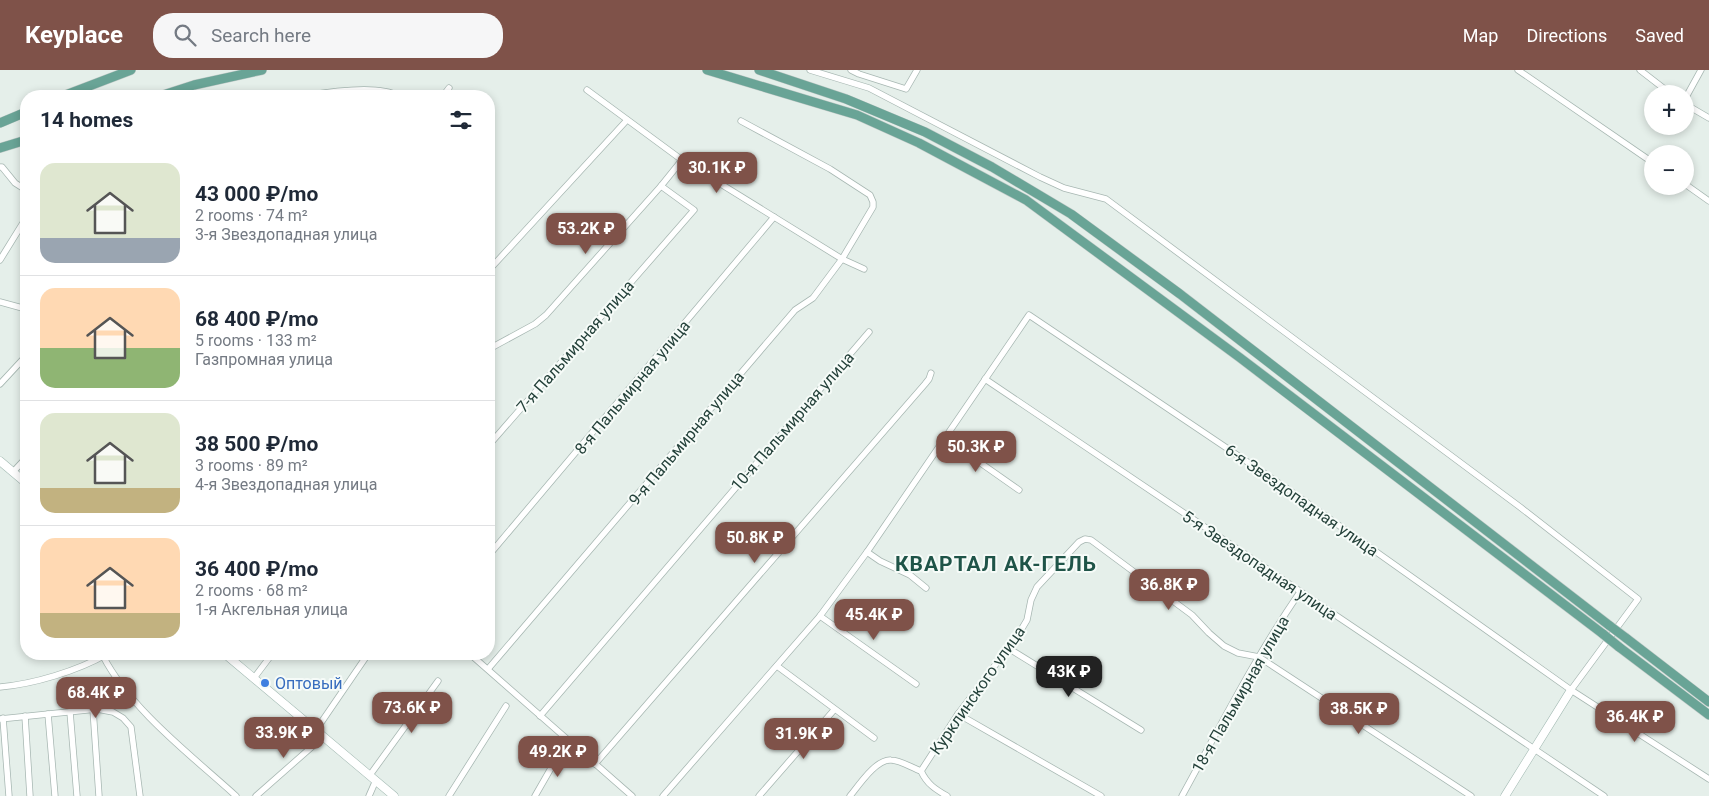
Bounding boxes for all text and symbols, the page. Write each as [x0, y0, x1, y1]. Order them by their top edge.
search box [153, 13, 503, 58]
text: Keyplace [25, 21, 123, 49]
icon: search [171, 21, 199, 49]
text: Search here [211, 24, 311, 47]
text: Map [1463, 25, 1498, 46]
text: Directions [1526, 25, 1607, 46]
text: Saved [1635, 25, 1684, 46]
map controls [1644, 85, 1694, 195]
button: + [1644, 85, 1694, 135]
icon: filters [447, 106, 475, 134]
text: 14 homes [40, 108, 133, 132]
button: − [1644, 145, 1694, 195]
pin: 30.1K ₽ [671, 152, 763, 194]
text: 30.1K ₽ [688, 158, 746, 177]
text: 43 000 ₽/mo [195, 182, 318, 206]
icon: home [80, 183, 140, 243]
text: 2 rooms · 74 m² [195, 206, 308, 225]
pin: 53.2K ₽ [540, 212, 632, 255]
text: 53.2K ₽ [557, 219, 615, 238]
text: 3-я Звездопадная улица [195, 225, 377, 244]
street label: 7-я Пальмирная улица [513, 276, 638, 416]
text: 68 400 ₽/mo [195, 307, 318, 331]
icon: home [80, 308, 140, 368]
street label: 8-я Пальмирная улица [571, 317, 694, 458]
text: 5 rooms · 133 m² [195, 331, 317, 350]
street label: 10-я Пальмирная улица [727, 348, 858, 495]
text: Газпромная улица [195, 350, 333, 369]
street label: 9-я Пальмирная улица [625, 368, 748, 509]
pin: 50.3K ₽ [930, 430, 1022, 473]
text: 38 500 ₽/mo [195, 432, 318, 456]
icon: home [80, 433, 140, 493]
text: 50.3K ₽ [947, 437, 1005, 456]
street label: 6-я Звездопадная улица [1222, 440, 1382, 561]
text: 3 rooms · 89 m² [195, 456, 308, 475]
text: 4-я Звездопадная улица [195, 475, 377, 494]
street label: 5-я Звездопадная улица [1179, 507, 1341, 624]
pin: 50.8K ₽ [709, 522, 801, 564]
text: 50.8K ₽ [726, 528, 784, 547]
district label: КВАРТАЛ АК-ГЕЛЬ [895, 552, 1097, 576]
text: 36 400 ₽/mo [195, 557, 318, 581]
icon: home [80, 558, 140, 618]
pin: 36.8K ₽ [1123, 568, 1215, 611]
text: 36.8K ₽ [1140, 575, 1198, 594]
text: 2 rooms · 68 m² [195, 581, 308, 600]
pin: 45.4K ₽ [828, 598, 920, 641]
text: 1-я Акгельная улица [195, 600, 348, 619]
text: 45.4K ₽ [845, 605, 903, 624]
street label: 18-я Пальмирная улица [1188, 612, 1293, 776]
street label: Курклинского улица [926, 622, 1029, 758]
pin: 43K ₽ [1034, 656, 1104, 698]
text: 43K ₽ [1047, 662, 1091, 681]
place label: Оптовый [275, 674, 343, 693]
pin: 68.4K ₽ [50, 676, 142, 719]
marker: Оптовый [259, 677, 271, 689]
text: 68.4K ₽ [67, 683, 125, 702]
pin: 73.6K ₽ [366, 692, 458, 734]
pin: 38.5K ₽ [1313, 692, 1405, 735]
text: 73.6K ₽ [383, 698, 441, 717]
text: 38.5K ₽ [1330, 699, 1388, 718]
pin: 36.4K ₽ [1589, 700, 1681, 743]
text: 36.4K ₽ [1606, 707, 1664, 726]
pin: 33.9K ₽ [238, 716, 330, 759]
pin: 31.9K ₽ [758, 718, 850, 760]
text: 33.9K ₽ [255, 723, 313, 742]
text: 31.9K ₽ [775, 724, 833, 743]
pin: 49.2K ₽ [512, 736, 604, 778]
text: 49.2K ₽ [529, 742, 587, 761]

